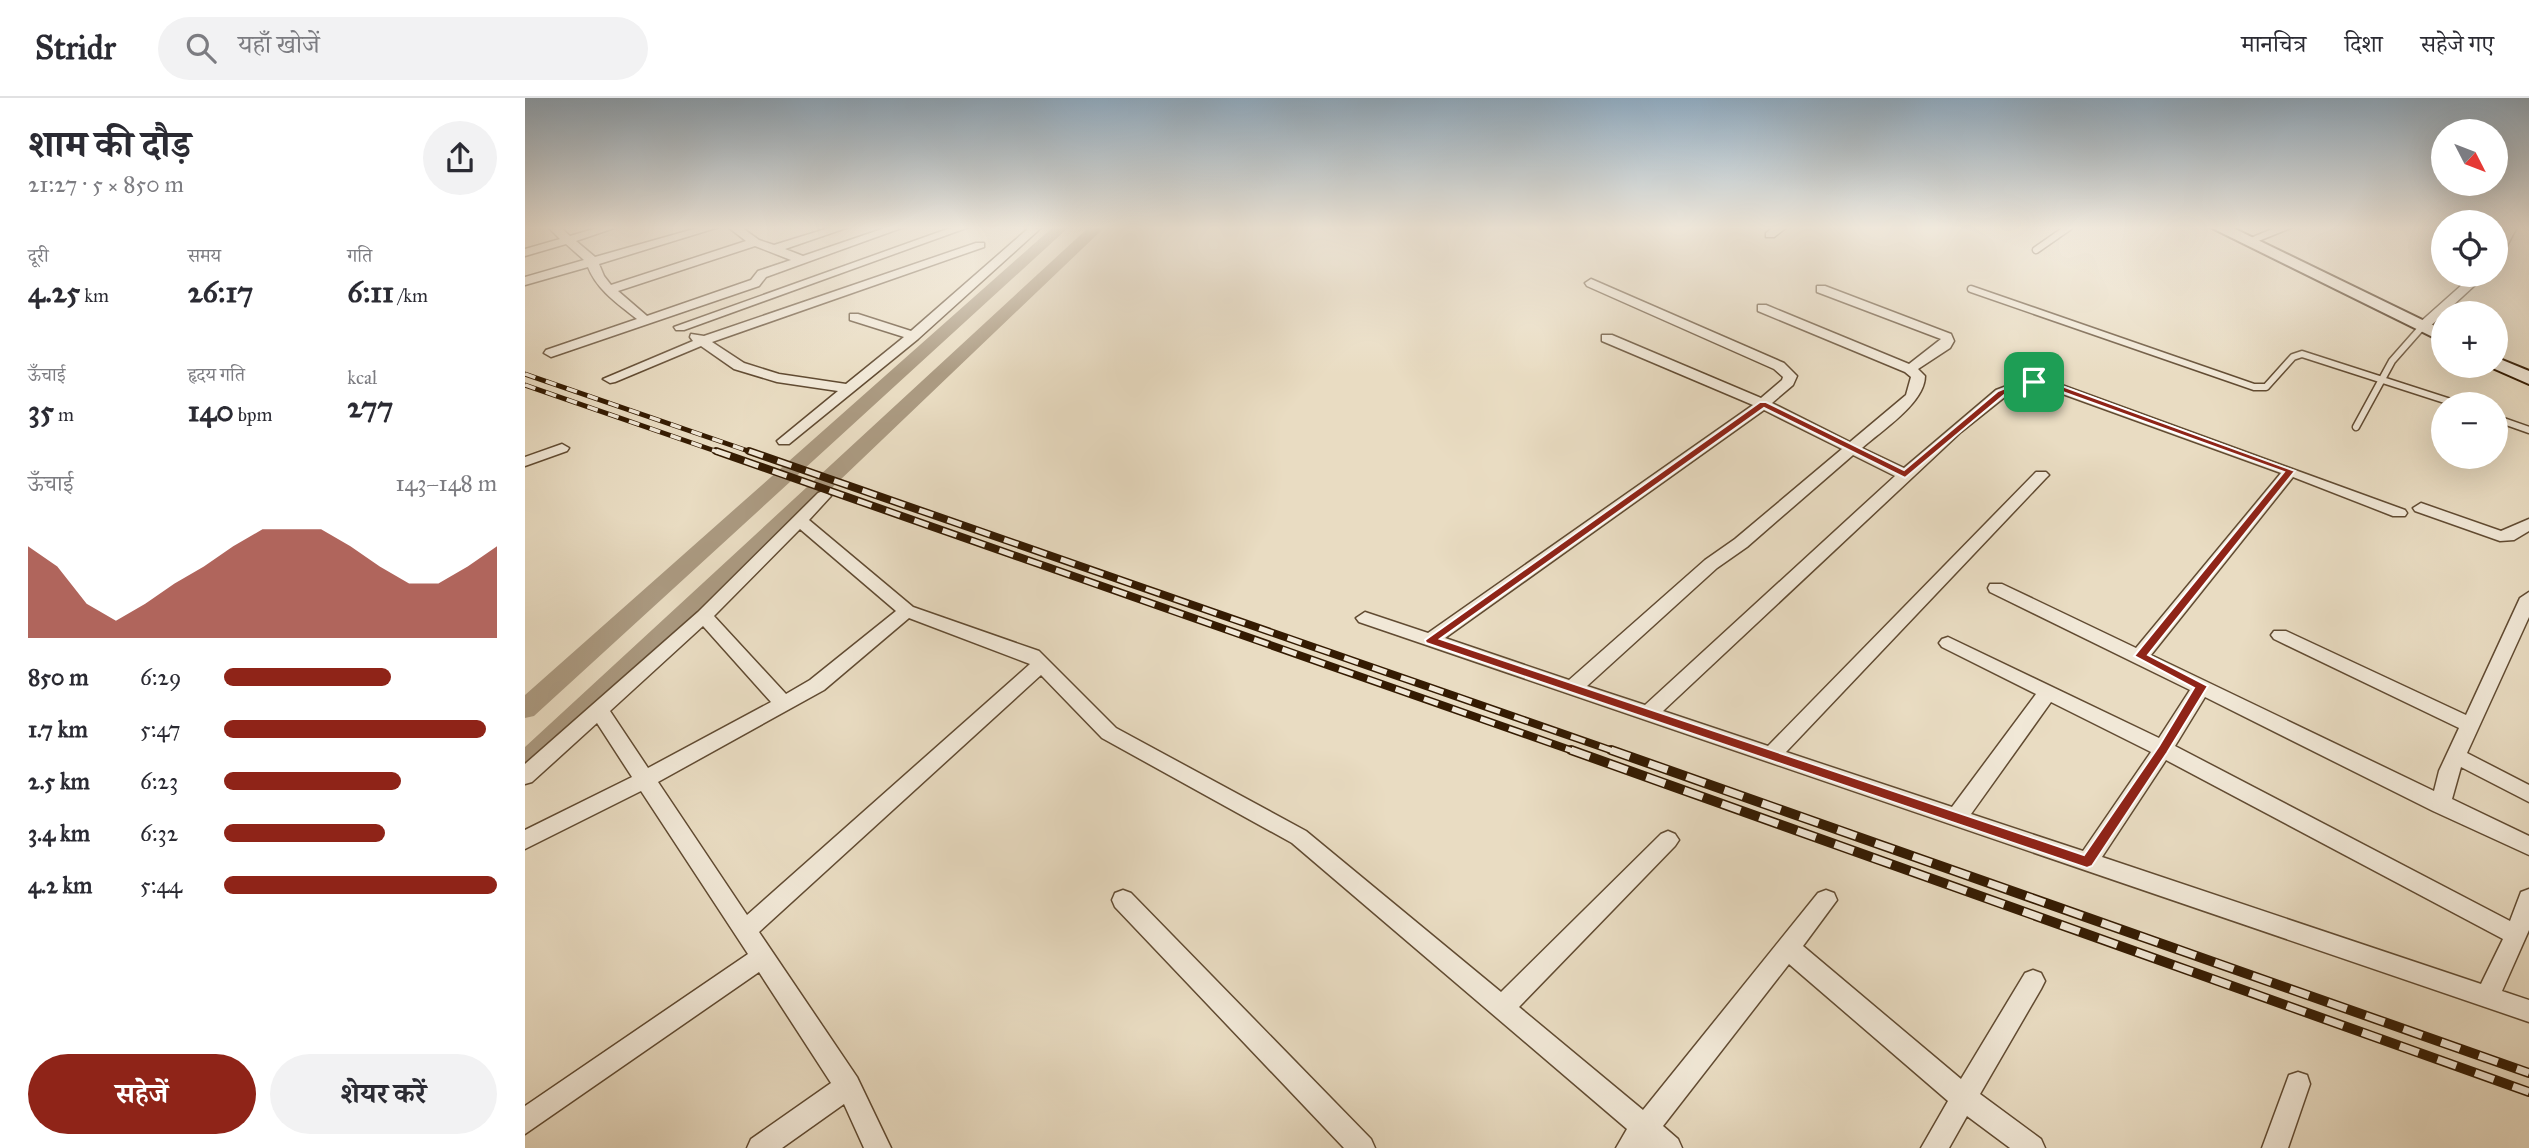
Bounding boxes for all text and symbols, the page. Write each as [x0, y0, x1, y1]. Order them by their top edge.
search box [158, 17, 648, 80]
text: Stridr [35, 28, 116, 68]
text: यहाँ खोजें [238, 28, 320, 60]
icon: search [182, 29, 220, 67]
text: मानचित्र [2241, 29, 2306, 59]
text: दिशा [2344, 29, 2383, 59]
text: सहेजे गए [2421, 29, 2494, 59]
north arrow [2431, 119, 2508, 196]
map controls [2431, 119, 2508, 469]
text: शाम की दौड़ [28, 121, 191, 167]
button: share [423, 121, 497, 195]
text: 21:27 · 5 × 850 m [28, 170, 184, 198]
button: locate [2431, 210, 2508, 287]
text: दूरी [28, 244, 49, 267]
text: समय [188, 244, 221, 267]
text: गति [347, 244, 372, 267]
text: 4.25 [28, 274, 80, 310]
text: 26:17 [188, 274, 253, 310]
text: 6:11 [347, 274, 394, 310]
text: km [80, 284, 109, 307]
text: /km [394, 284, 428, 307]
button: + [2431, 301, 2508, 378]
pin [2004, 352, 2064, 412]
text: ऊँचाई [28, 363, 65, 386]
text: हृदय गति [188, 363, 245, 386]
icon: arrive [2015, 363, 2053, 401]
text: kcal [347, 366, 377, 389]
text: 277 [347, 389, 393, 425]
button: − [2431, 392, 2508, 469]
text: 35 [28, 393, 54, 429]
text: 140 [188, 393, 234, 429]
text: m [54, 403, 74, 426]
text: bpm [234, 403, 272, 426]
text: ऊँचाई [28, 469, 73, 497]
text: 143–148 m [395, 469, 497, 497]
text: 850 m [28, 663, 89, 691]
text: 6:29 [140, 663, 181, 691]
text: 1.7 km [28, 715, 88, 743]
text: 5:47 [140, 715, 181, 743]
text: 2.5 km [28, 767, 90, 795]
text: 6:23 [140, 767, 178, 795]
text: 3.4 km [28, 819, 90, 847]
text: 6:32 [140, 819, 178, 847]
text: 4.2 km [28, 871, 92, 899]
text: 5:44 [140, 871, 182, 899]
button: सहेजें [28, 1054, 256, 1134]
button: शेयर करें [270, 1054, 497, 1134]

